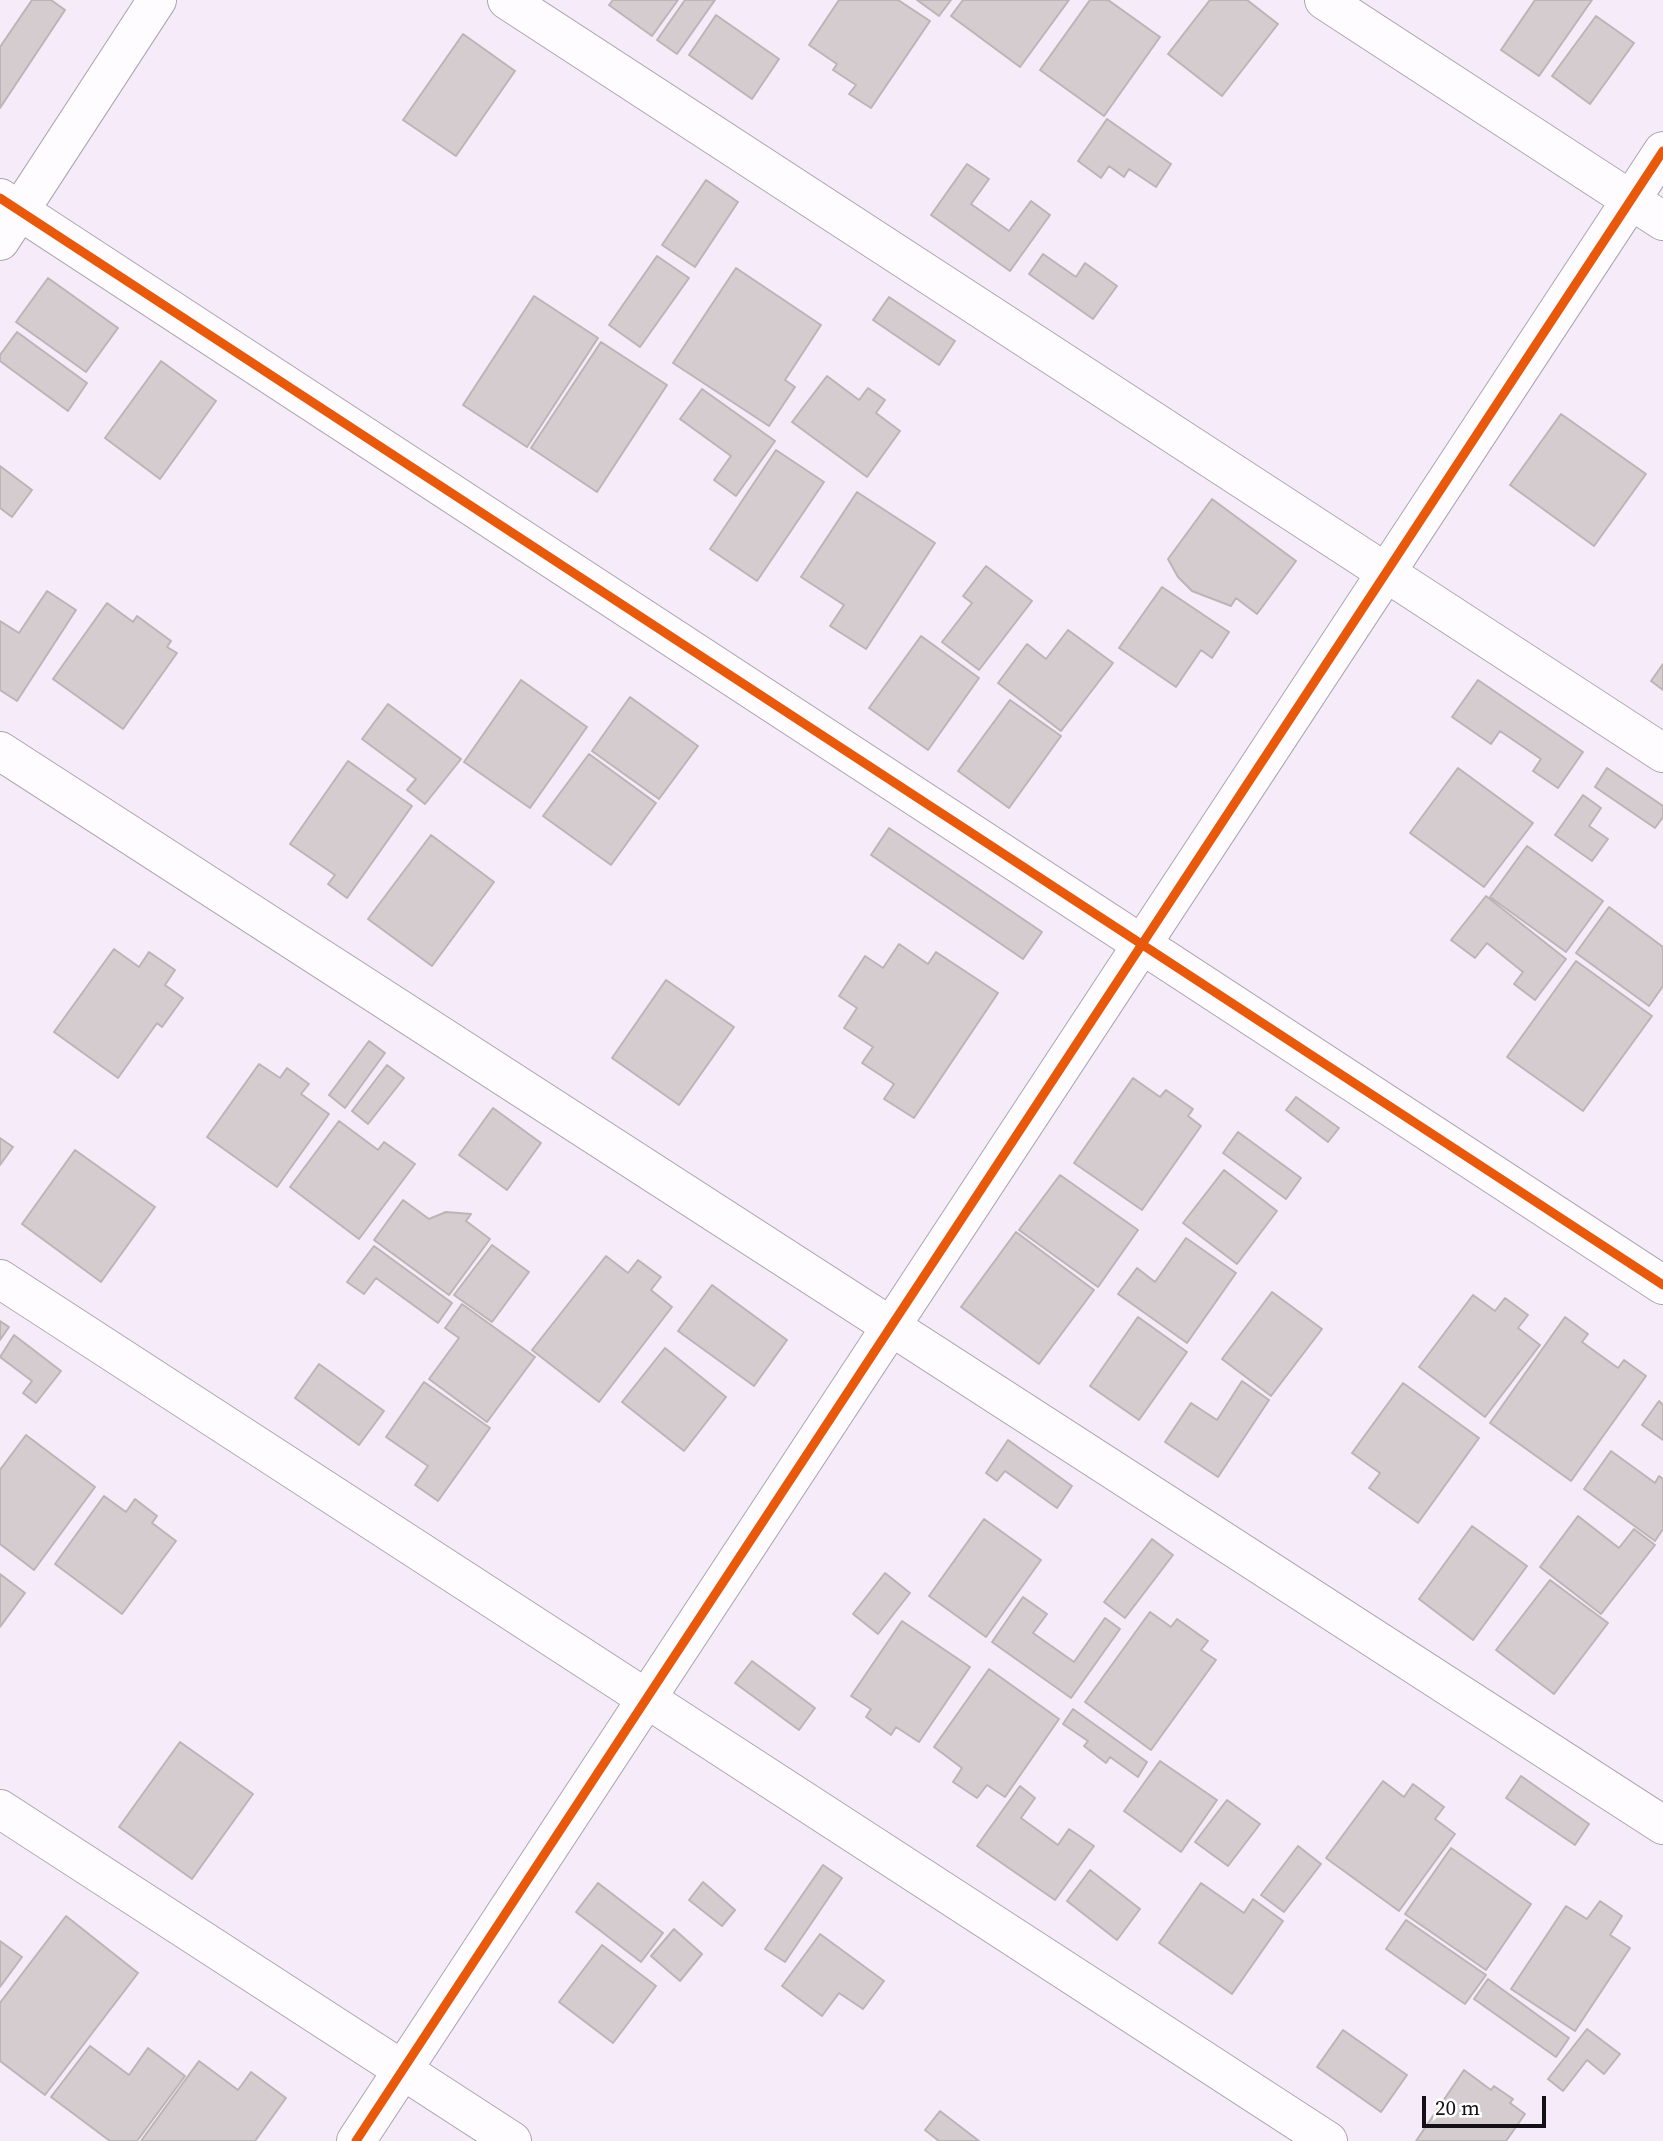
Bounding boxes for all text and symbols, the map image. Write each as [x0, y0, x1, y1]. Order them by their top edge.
scale bar [1425, 2082, 1549, 2126]
text: 20 m [1435, 2093, 1480, 2122]

